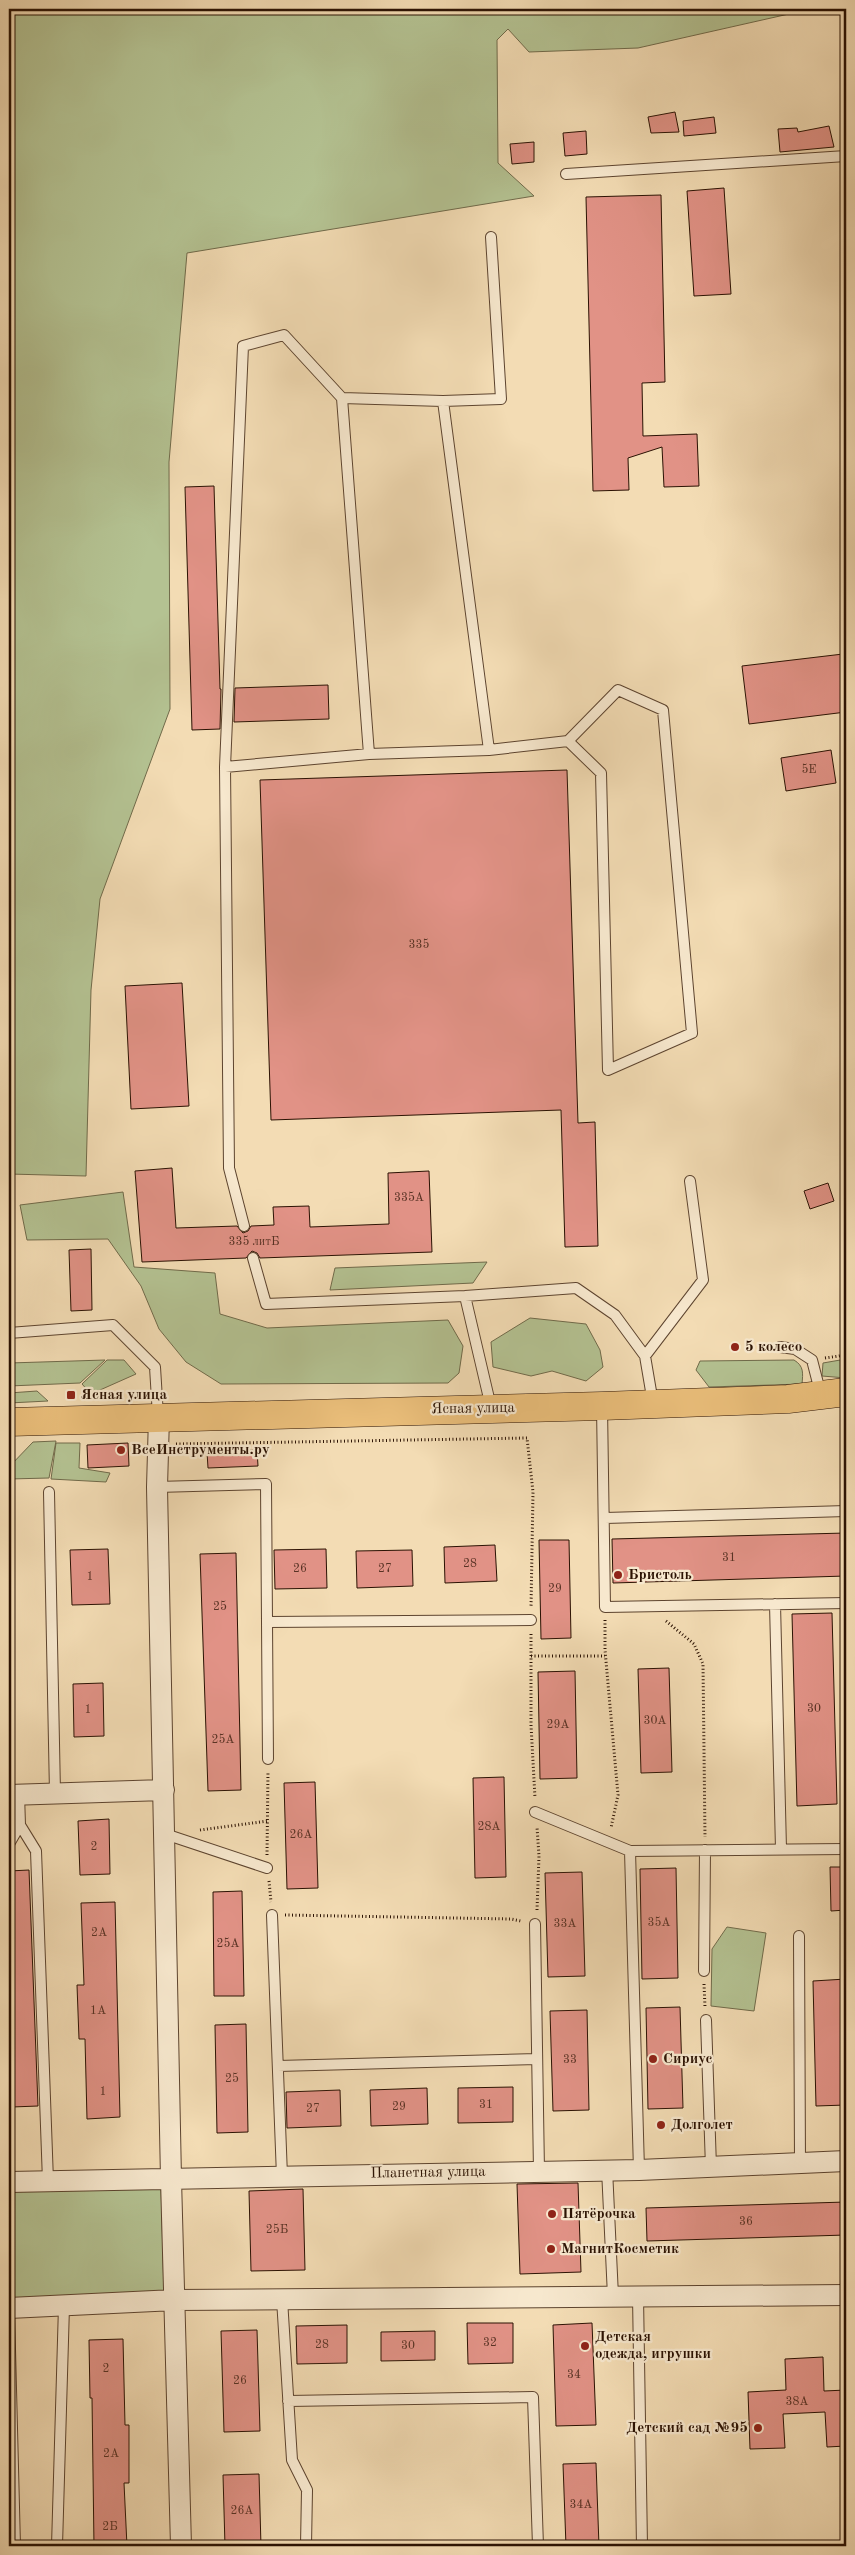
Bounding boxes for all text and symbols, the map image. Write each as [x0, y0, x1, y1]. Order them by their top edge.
house number: 5Е [801, 763, 817, 776]
house number: 335 [409, 938, 429, 951]
house number: 335А [394, 1191, 424, 1204]
house number: 335 литБ [229, 1235, 279, 1248]
place label: 5 колесо [745, 1340, 802, 1355]
marker: 5 колесо [729, 1341, 741, 1353]
place label: Ясная улица [81, 1388, 168, 1403]
marker: Ясная улица [65, 1389, 77, 1401]
street label: Ясная улица [431, 1401, 516, 1417]
place label: ВсеИнструменты.ру [131, 1443, 270, 1458]
marker: ВсеИнструменты.ру [115, 1444, 127, 1456]
house number: 31 [722, 1552, 736, 1564]
house number: 28 [463, 1558, 477, 1570]
house number: 26 [293, 1563, 307, 1575]
house number: 27 [378, 1563, 392, 1575]
place label: Бристоль [628, 1568, 692, 1583]
marker: Бристоль [612, 1569, 624, 1581]
house number: 1 [87, 1571, 93, 1583]
house number: 29 [548, 1583, 562, 1595]
house number: 25 [213, 1600, 227, 1613]
house number: 30 [807, 1703, 821, 1715]
house number: 1 [85, 1704, 91, 1716]
house number: 30А [643, 1715, 667, 1727]
house number: 29А [546, 1719, 570, 1731]
house number: 25А [211, 1733, 235, 1746]
house number: 28А [477, 1821, 501, 1833]
house number: 26А [289, 1829, 313, 1841]
house number: 2 [91, 1841, 97, 1853]
house number: 35А [647, 1916, 671, 1929]
house number: 33А [553, 1918, 577, 1930]
house number: 2А [91, 1927, 107, 1939]
house number: 25А [216, 1937, 240, 1950]
house number: 1А [90, 2005, 106, 2017]
place label: Сириус [663, 2052, 712, 2067]
marker: Сириус [647, 2053, 659, 2065]
house number: 33 [563, 2054, 577, 2066]
house number: 25 [225, 2072, 239, 2085]
house number: 1 [100, 2086, 106, 2098]
house number: 31 [479, 2099, 493, 2111]
house number: 29 [392, 2101, 406, 2113]
house number: 27 [306, 2103, 320, 2115]
place label: Долголет [671, 2118, 733, 2133]
marker: Долголет [655, 2119, 667, 2131]
street label: Планетная улица [370, 2164, 486, 2182]
place label: Пятёрочка [562, 2207, 636, 2222]
marker: Пятёрочка [546, 2208, 558, 2220]
house number: 36 [739, 2216, 753, 2228]
house number: 25Б [266, 2223, 288, 2236]
place label: МагнитКосметик [561, 2242, 679, 2257]
marker: МагнитКосметик [545, 2243, 557, 2255]
place label: Детская одежда, игрушки [595, 2330, 711, 2362]
house number: 32 [483, 2337, 497, 2349]
house number: 28 [315, 2339, 329, 2351]
house number: 30 [401, 2340, 415, 2352]
marker: Детская одежда, игрушки [579, 2340, 591, 2352]
house number: 2 [103, 2363, 109, 2375]
house number: 34 [567, 2369, 581, 2381]
house number: 26 [233, 2375, 247, 2387]
house number: 38А [785, 2396, 809, 2408]
place label: Детский сад №95 [626, 2421, 748, 2436]
marker: Детский сад №95 [752, 2422, 764, 2434]
house number: 2А [103, 2448, 119, 2460]
house number: 34А [569, 2499, 593, 2511]
house number: 26А [230, 2505, 254, 2517]
house number: 2Б [102, 2521, 118, 2533]

